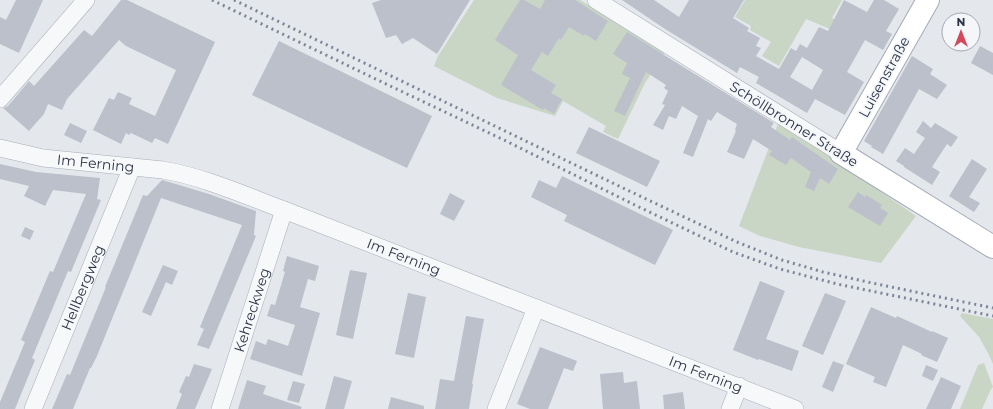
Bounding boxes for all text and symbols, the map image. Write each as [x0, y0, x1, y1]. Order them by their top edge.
north arrow [941, 12, 981, 52]
text: N [957, 15, 965, 29]
street label: Luisenstraße [854, 33, 914, 121]
street label: Schöllbronner Straße [727, 77, 861, 171]
street label: Im Ferning [56, 150, 135, 176]
street label: Im Ferning [364, 234, 443, 279]
street label: Hellbergweg [57, 242, 108, 333]
street label: Kehreckweg [230, 266, 274, 354]
street label: Im Ferning [666, 352, 745, 397]

